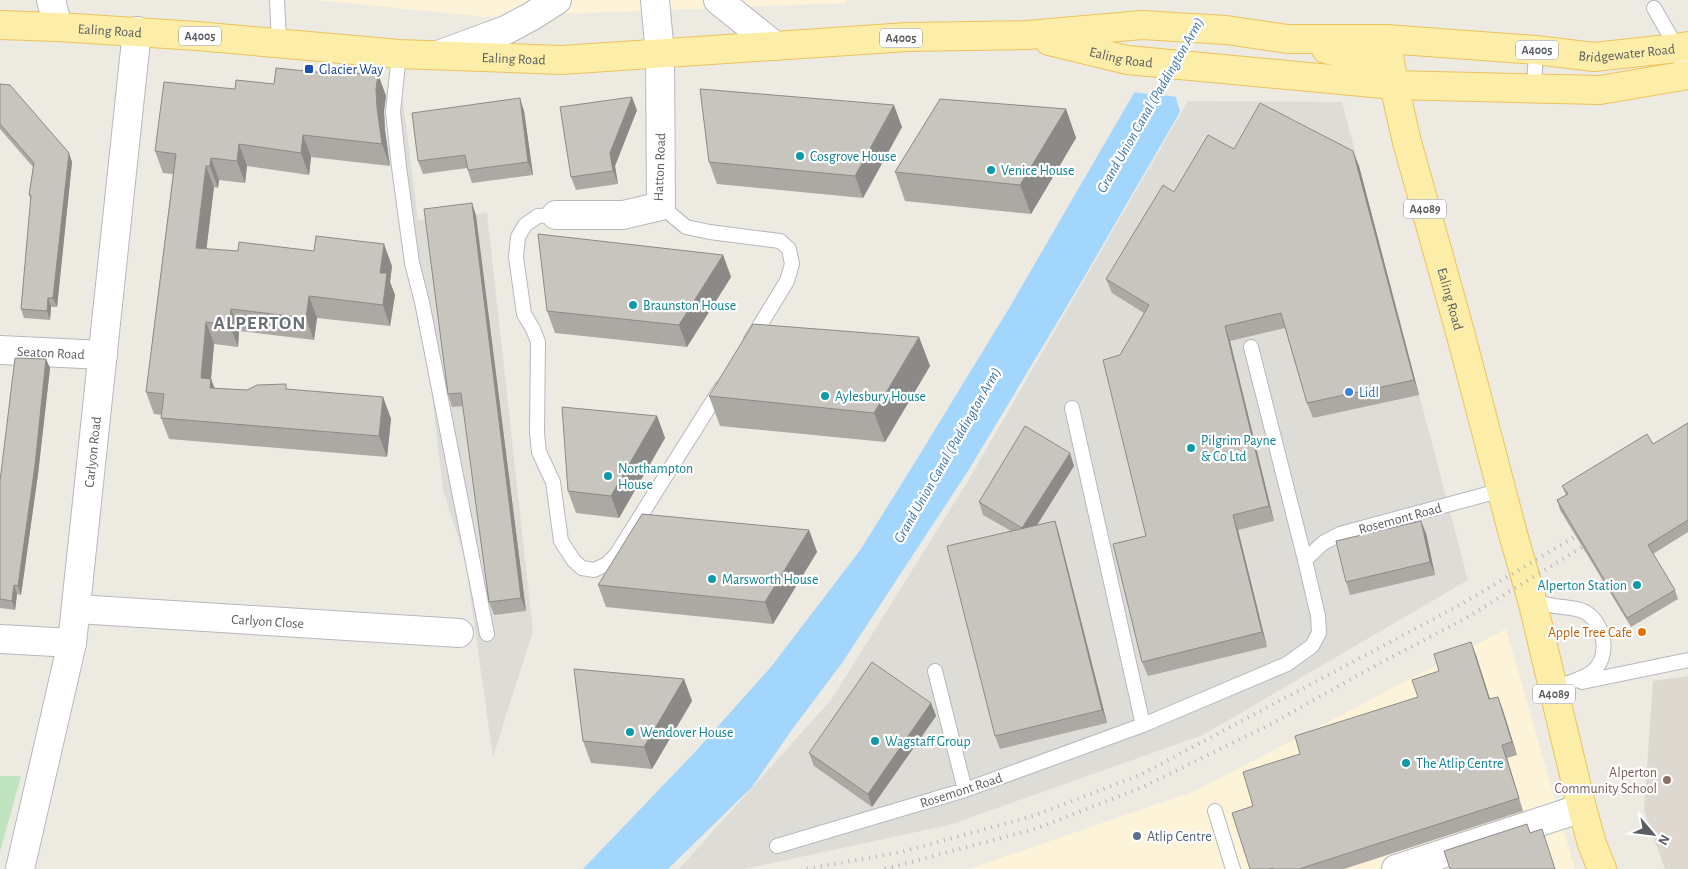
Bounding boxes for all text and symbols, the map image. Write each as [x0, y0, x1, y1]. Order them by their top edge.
water label: Grand Union Canal (Paddington Arm) [1094, 15, 1207, 195]
street label: Ealing Road [77, 22, 142, 40]
road number: A4005 [179, 27, 221, 46]
road number: A4005 [880, 28, 922, 48]
road number: A4005 [1516, 40, 1558, 60]
street label: Bridgewater Road [1578, 42, 1676, 65]
street label: Ealing Road [1088, 45, 1153, 70]
street label: Ealing Road [481, 51, 546, 67]
marker: Glacier Way [303, 63, 315, 75]
place label: Glacier Way [319, 63, 383, 77]
street label: Hatton Road [652, 132, 668, 202]
marker: Cosgrove House [794, 150, 806, 162]
place label: Cosgrove House [810, 150, 897, 164]
marker: Venice House [985, 164, 997, 176]
place label: Venice House [1001, 164, 1074, 178]
road number: A4089 [1404, 200, 1446, 218]
street label: Ealing Road [1434, 266, 1465, 332]
marker: Braunston House [627, 299, 639, 311]
place label: Braunston House [643, 299, 736, 313]
district label: ALPERTON [214, 314, 306, 333]
street label: Seaton Road [17, 345, 85, 362]
water label: Grand Union Canal (Paddington Arm) [891, 365, 1004, 545]
marker: Lidl [1343, 386, 1355, 398]
place label: Lidl [1359, 386, 1379, 400]
marker: Aylesbury House [819, 390, 831, 402]
place label: Aylesbury House [835, 390, 926, 404]
street label: Carlyon Road [83, 416, 104, 488]
place label: Pilgrim Payne & Co Ltd [1201, 434, 1276, 464]
marker: Pilgrim Payne & Co Ltd [1185, 442, 1197, 454]
place label: Northampton House [618, 462, 693, 492]
marker: Northampton House [602, 470, 614, 482]
street label: Rosemont Road [1357, 501, 1443, 537]
marker: Marsworth House [706, 573, 718, 585]
place label: Marsworth House [722, 573, 818, 587]
place label: Alperton Station [1537, 579, 1627, 593]
marker: Alperton Station [1631, 579, 1643, 591]
street label: Carlyon Close [231, 613, 304, 631]
place label: Apple Tree Cafe [1548, 626, 1632, 640]
marker: Apple Tree Cafe [1636, 626, 1648, 638]
road number: A4089 [1533, 684, 1575, 704]
marker: Wendover House [624, 726, 636, 738]
place label: Wendover House [640, 726, 733, 740]
marker: Wagstaff Group [869, 735, 881, 747]
place label: Wagstaff Group [885, 735, 971, 749]
marker: The Atlip Centre [1400, 757, 1412, 769]
place label: The Atlip Centre [1416, 757, 1503, 771]
place label: Alperton Community School [1554, 766, 1657, 796]
street label: Rosemont Road [918, 771, 1004, 811]
marker: Alperton Community School [1661, 774, 1673, 786]
north arrow [1628, 809, 1678, 859]
marker: Atlip Centre [1131, 830, 1143, 842]
place label: Atlip Centre [1147, 830, 1212, 844]
text: N [1655, 832, 1672, 847]

